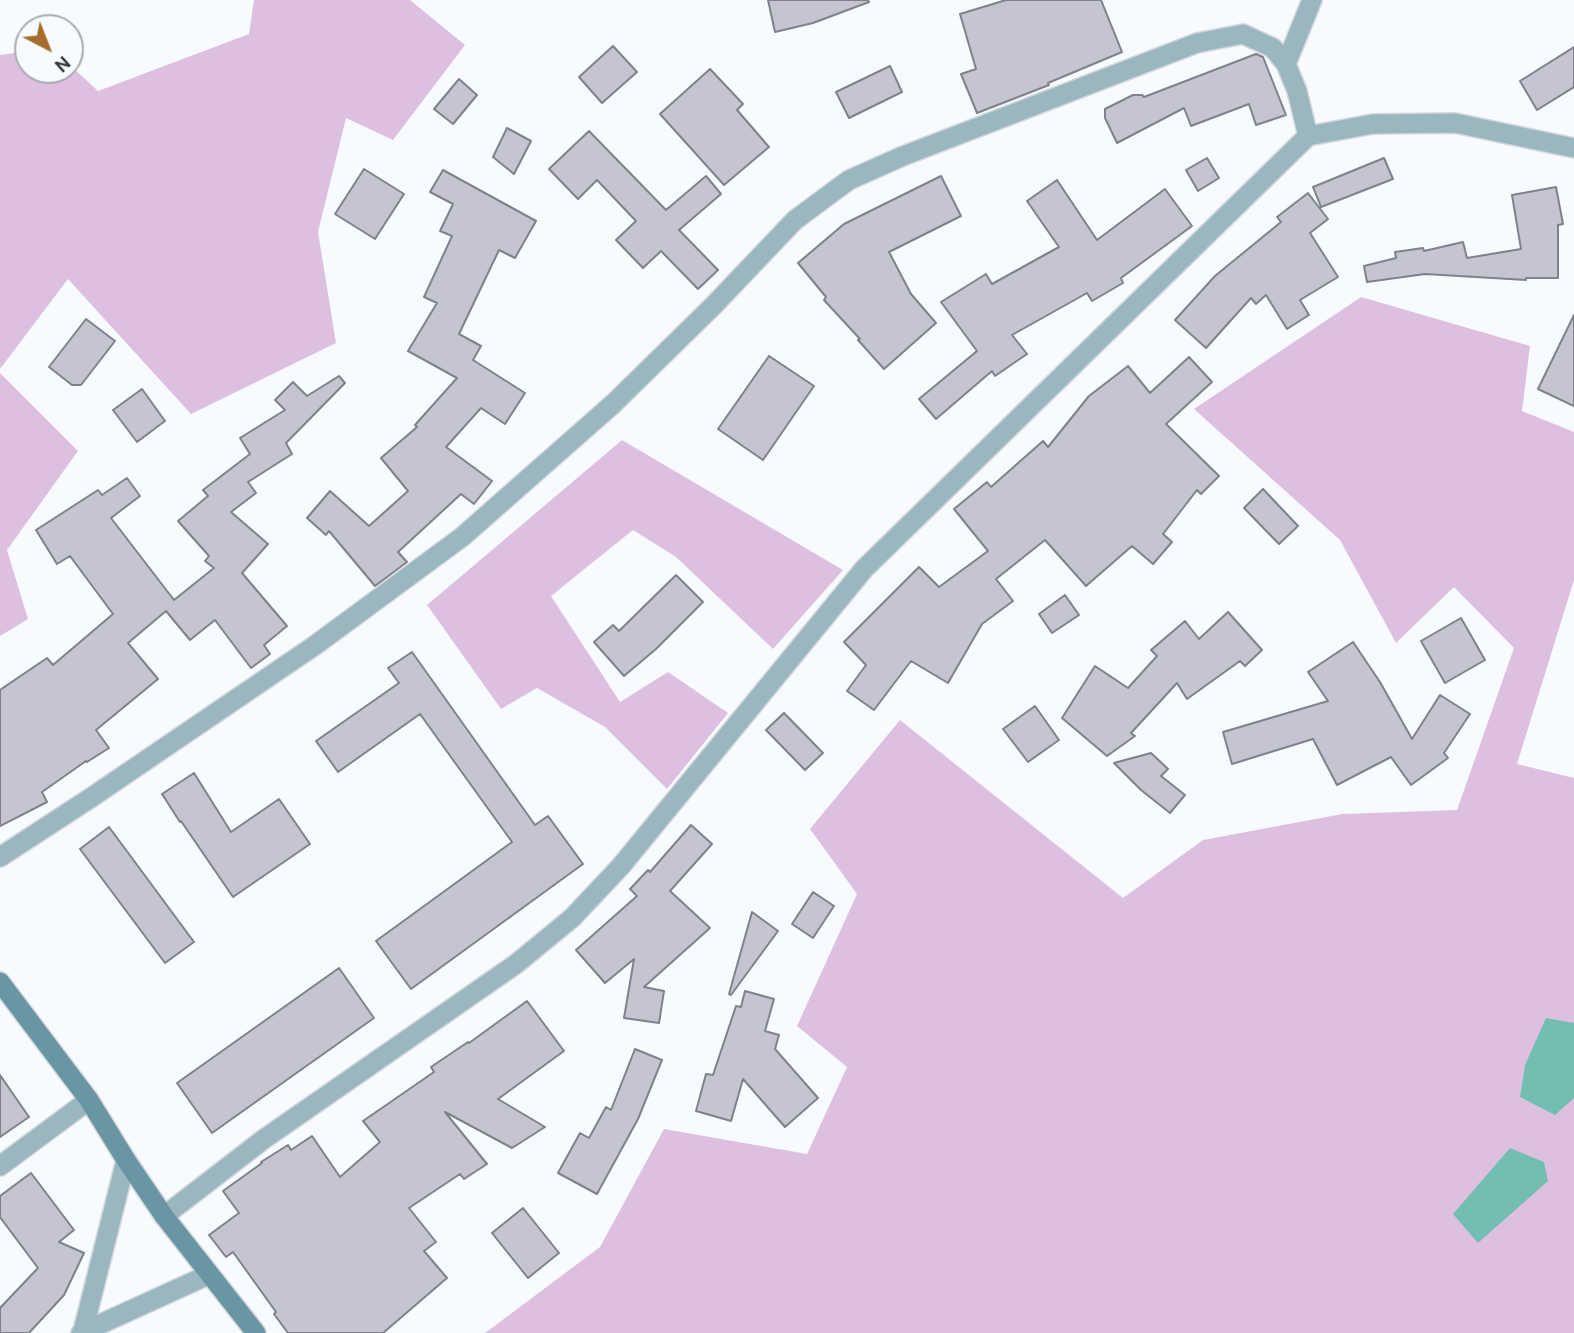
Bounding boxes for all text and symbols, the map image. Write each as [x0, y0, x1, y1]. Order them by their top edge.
north arrow [14, 14, 84, 84]
text: N [49, 50, 75, 77]

